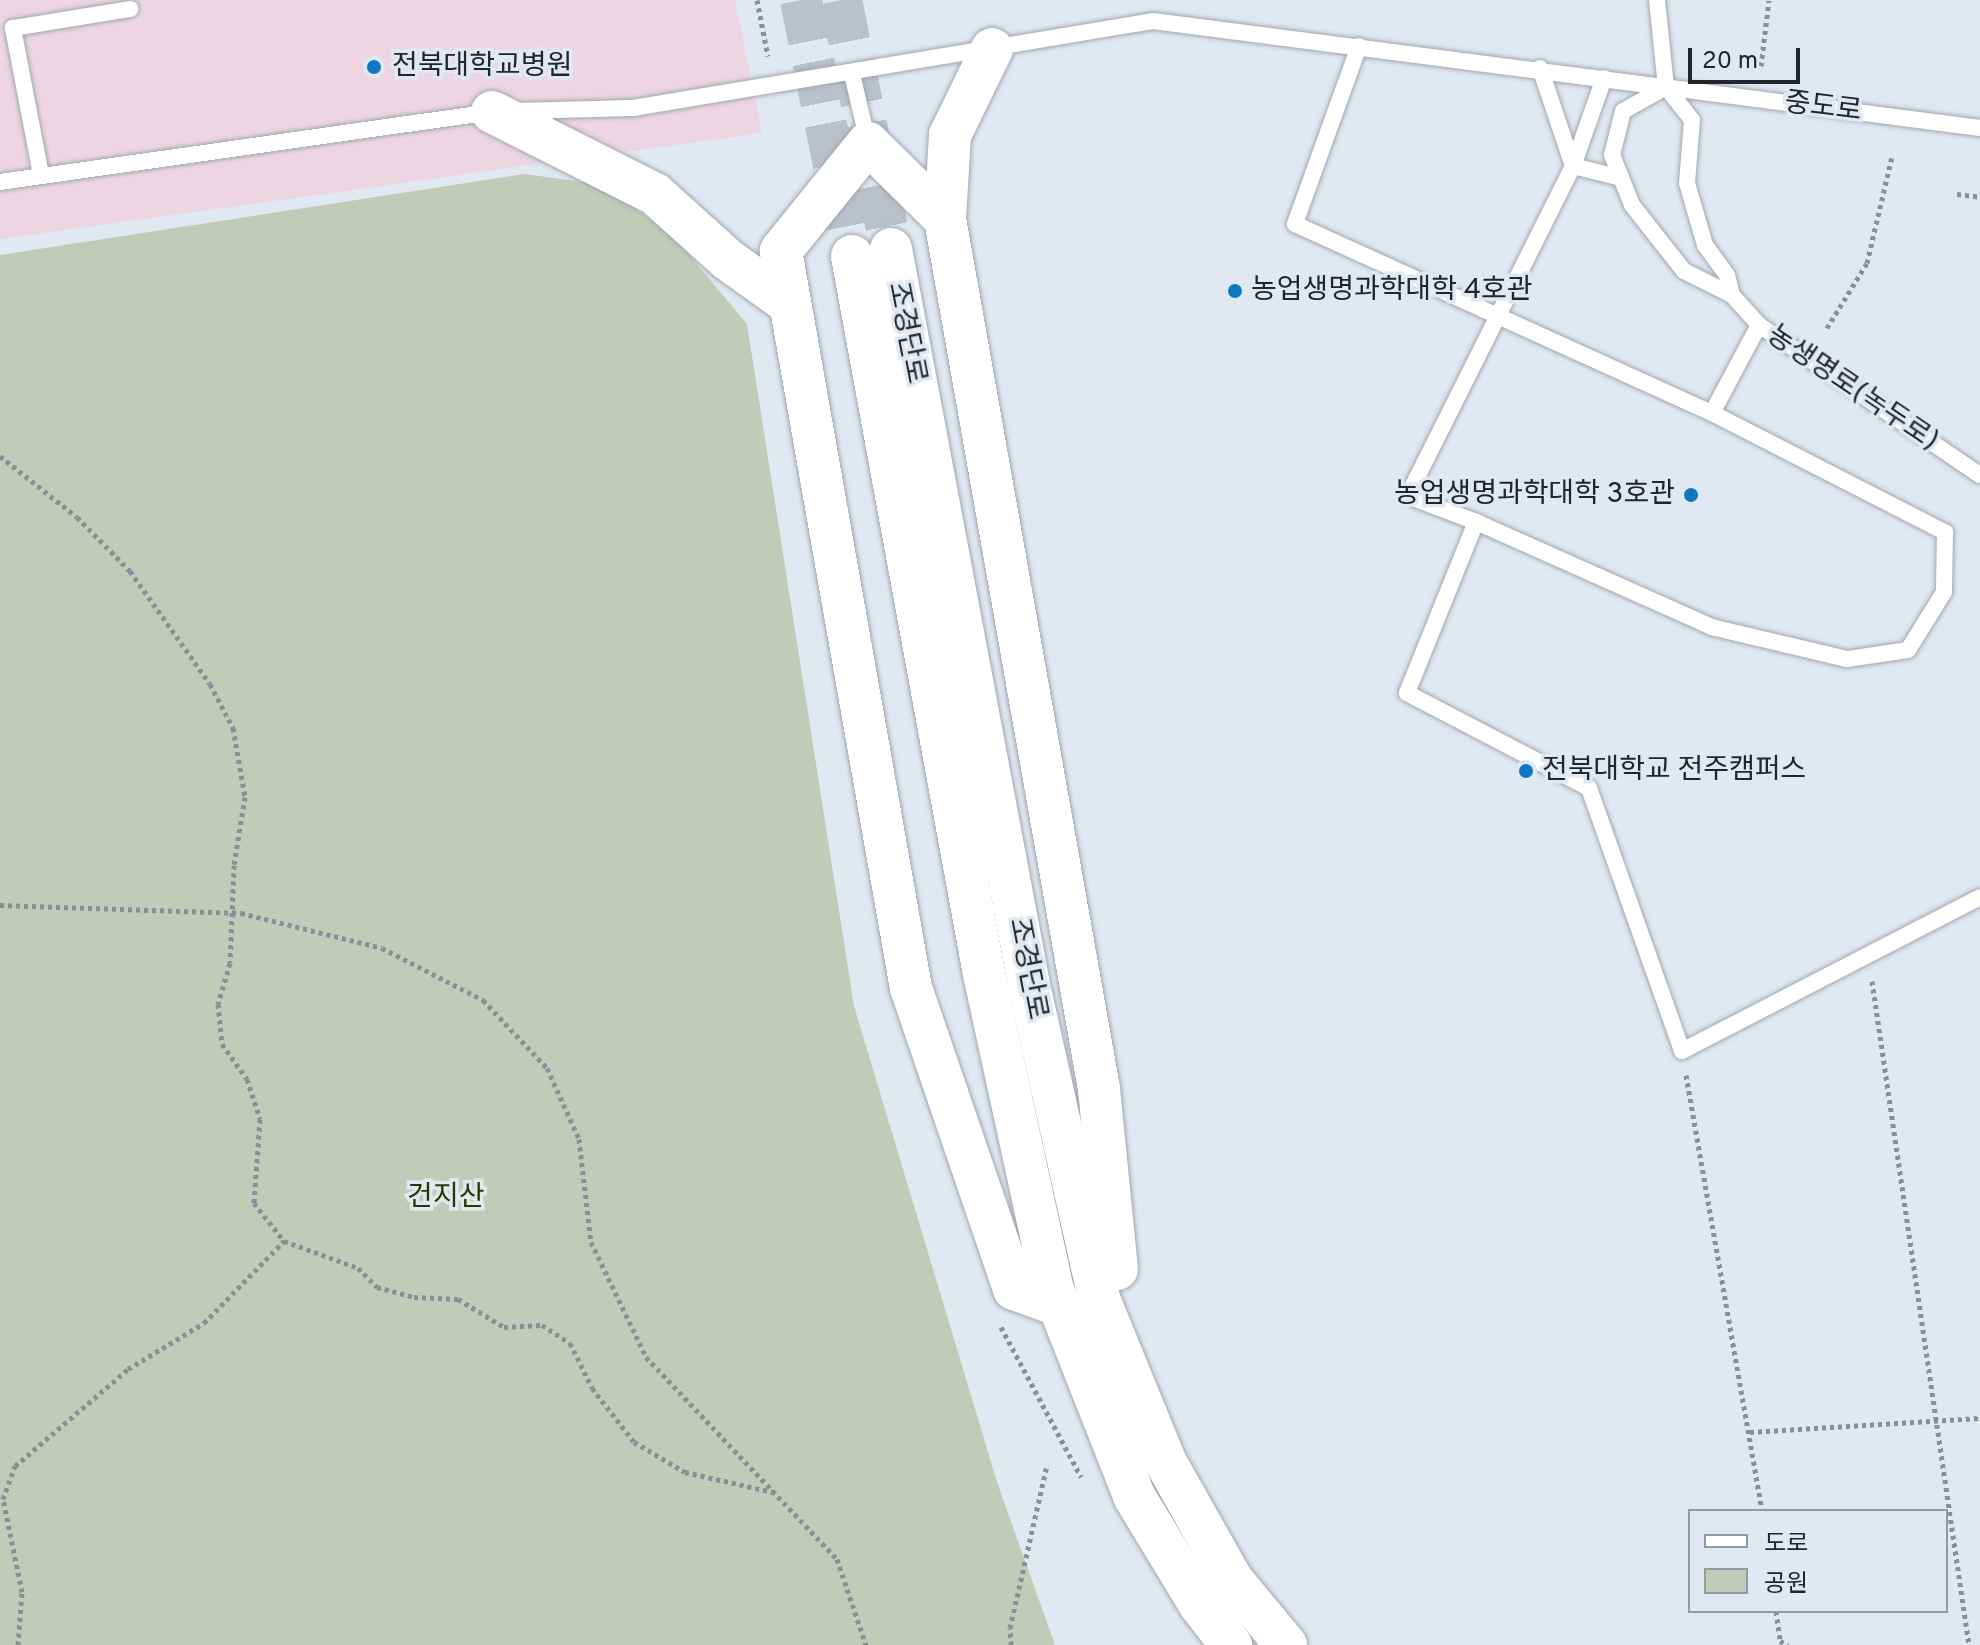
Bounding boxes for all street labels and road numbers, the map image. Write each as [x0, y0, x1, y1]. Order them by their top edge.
street label: 중도로 [1783, 87, 1863, 129]
street label: 조경단로 [880, 279, 932, 387]
street label: 농생명로(녹두로) [1760, 319, 1944, 459]
street label: 조경단로 [1001, 915, 1053, 1023]

